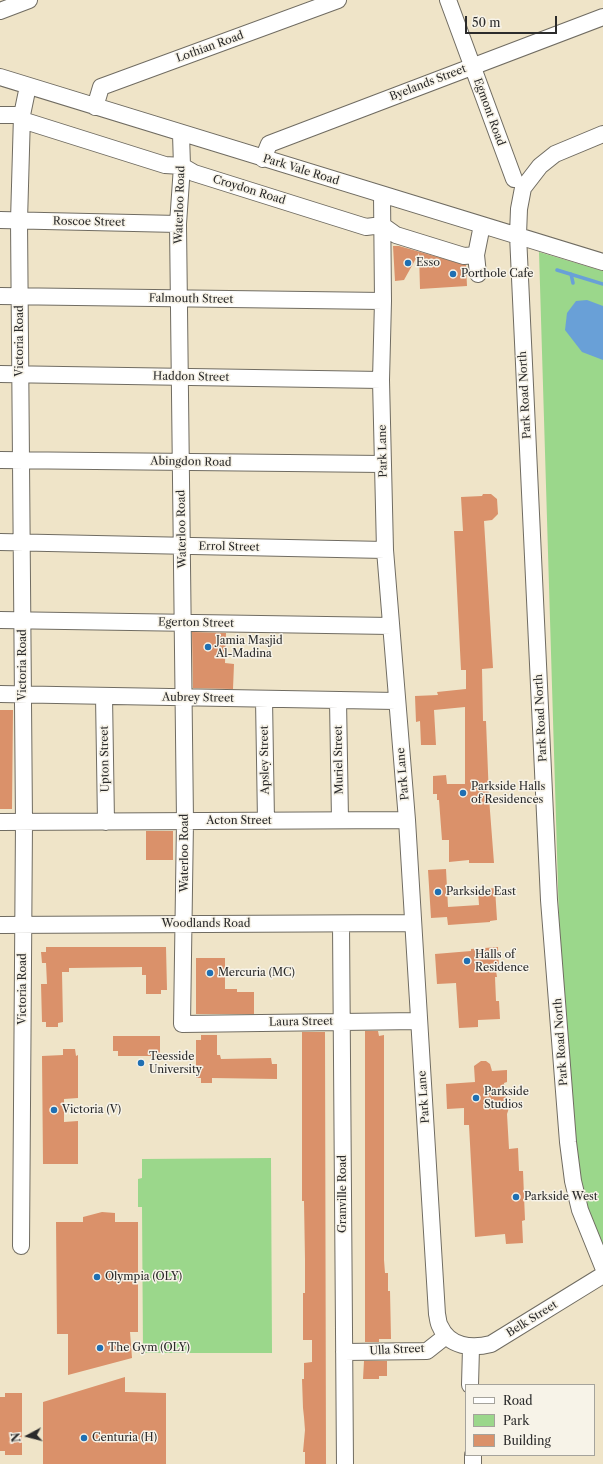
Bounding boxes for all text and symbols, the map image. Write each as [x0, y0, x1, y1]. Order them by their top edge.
scale bar [467, 8, 559, 34]
text: 50 m [472, 15, 501, 30]
street label: Lothian Road [174, 29, 246, 65]
street label: Byelands Street [388, 62, 468, 104]
street label: Egmont Road [471, 76, 507, 148]
street label: Park Vale Road [261, 152, 341, 188]
street label: Waterloo Road [172, 166, 188, 244]
street label: Croydon Road [211, 173, 287, 207]
street label: Roscoe Street [53, 215, 125, 229]
place label: Esso [416, 256, 440, 270]
marker: Esso [403, 258, 413, 268]
place label: Porthole Cafe [461, 267, 533, 281]
marker: Porthole Cafe [448, 269, 458, 279]
street label: Falmouth Street [149, 292, 233, 306]
street label: Victoria Road [13, 305, 27, 377]
street label: Park Road North [516, 351, 534, 439]
street label: Haddon Street [153, 370, 229, 384]
street label: Park Lane [376, 424, 390, 478]
street label: Abingdon Road [150, 455, 232, 469]
street label: Waterloo Road [175, 490, 189, 568]
street label: Errol Street [198, 540, 260, 554]
street label: Egerton Street [158, 616, 234, 630]
street label: Victoria Road [16, 629, 30, 701]
place label: Jamia Masjid Al-Madina [216, 634, 283, 660]
marker: Jamia Masjid Al-Madina [203, 642, 213, 652]
street label: Park Road North [532, 674, 550, 762]
street label: Aubrey Street [162, 691, 234, 705]
street label: Apsley Street [258, 725, 272, 795]
street label: Muriel Street [332, 725, 346, 795]
street label: Upton Street [98, 726, 112, 792]
street label: Park Lane [394, 747, 412, 801]
place label: Parkside Halls of Residences [471, 780, 545, 806]
marker: Parkside Halls of Residences [458, 788, 468, 798]
street label: Waterloo Road [178, 814, 192, 892]
street label: Acton Street [206, 814, 272, 828]
place label: Parkside East [446, 885, 516, 899]
marker: Parkside East [433, 887, 443, 897]
street label: Woodlands Road [162, 917, 250, 931]
place label: Halls of Residence [475, 948, 529, 974]
street label: Victoria Road [16, 953, 30, 1025]
marker: Halls of Residence [462, 956, 472, 966]
place label: Mercuria (MC) [218, 966, 295, 980]
marker: Mercuria (MC) [205, 968, 215, 978]
street label: Park Road North [551, 998, 571, 1086]
street label: Laura Street [269, 1015, 333, 1029]
place label: Teesside University [149, 1050, 202, 1076]
marker: Teesside University [136, 1058, 146, 1068]
street label: Park Lane [416, 1070, 432, 1124]
place label: Parkside Studios [484, 1085, 529, 1111]
marker: Parkside Studios [471, 1093, 481, 1103]
place label: Victoria (V) [62, 1103, 121, 1117]
marker: Victoria (V) [49, 1105, 59, 1115]
street label: Granville Road [336, 1155, 350, 1233]
place label: Parkside West [524, 1190, 598, 1204]
marker: Parkside West [511, 1192, 521, 1202]
place label: Olympia (OLY) [105, 1270, 182, 1284]
marker: Olympia (OLY) [92, 1272, 102, 1282]
street label: Belk Street [504, 1298, 560, 1340]
place label: The Gym (OLY) [108, 1341, 190, 1355]
street label: Ulla Street [369, 1342, 425, 1358]
marker: The Gym (OLY) [95, 1343, 105, 1353]
legend [465, 1384, 595, 1456]
text: Road [503, 1393, 533, 1408]
text: Park [503, 1413, 529, 1428]
north arrow [8, 1416, 48, 1456]
place label: Centuria (H) [92, 1431, 157, 1445]
text: N [9, 1432, 24, 1443]
marker: Centuria (H) [79, 1433, 89, 1443]
text: Building [503, 1433, 551, 1448]

